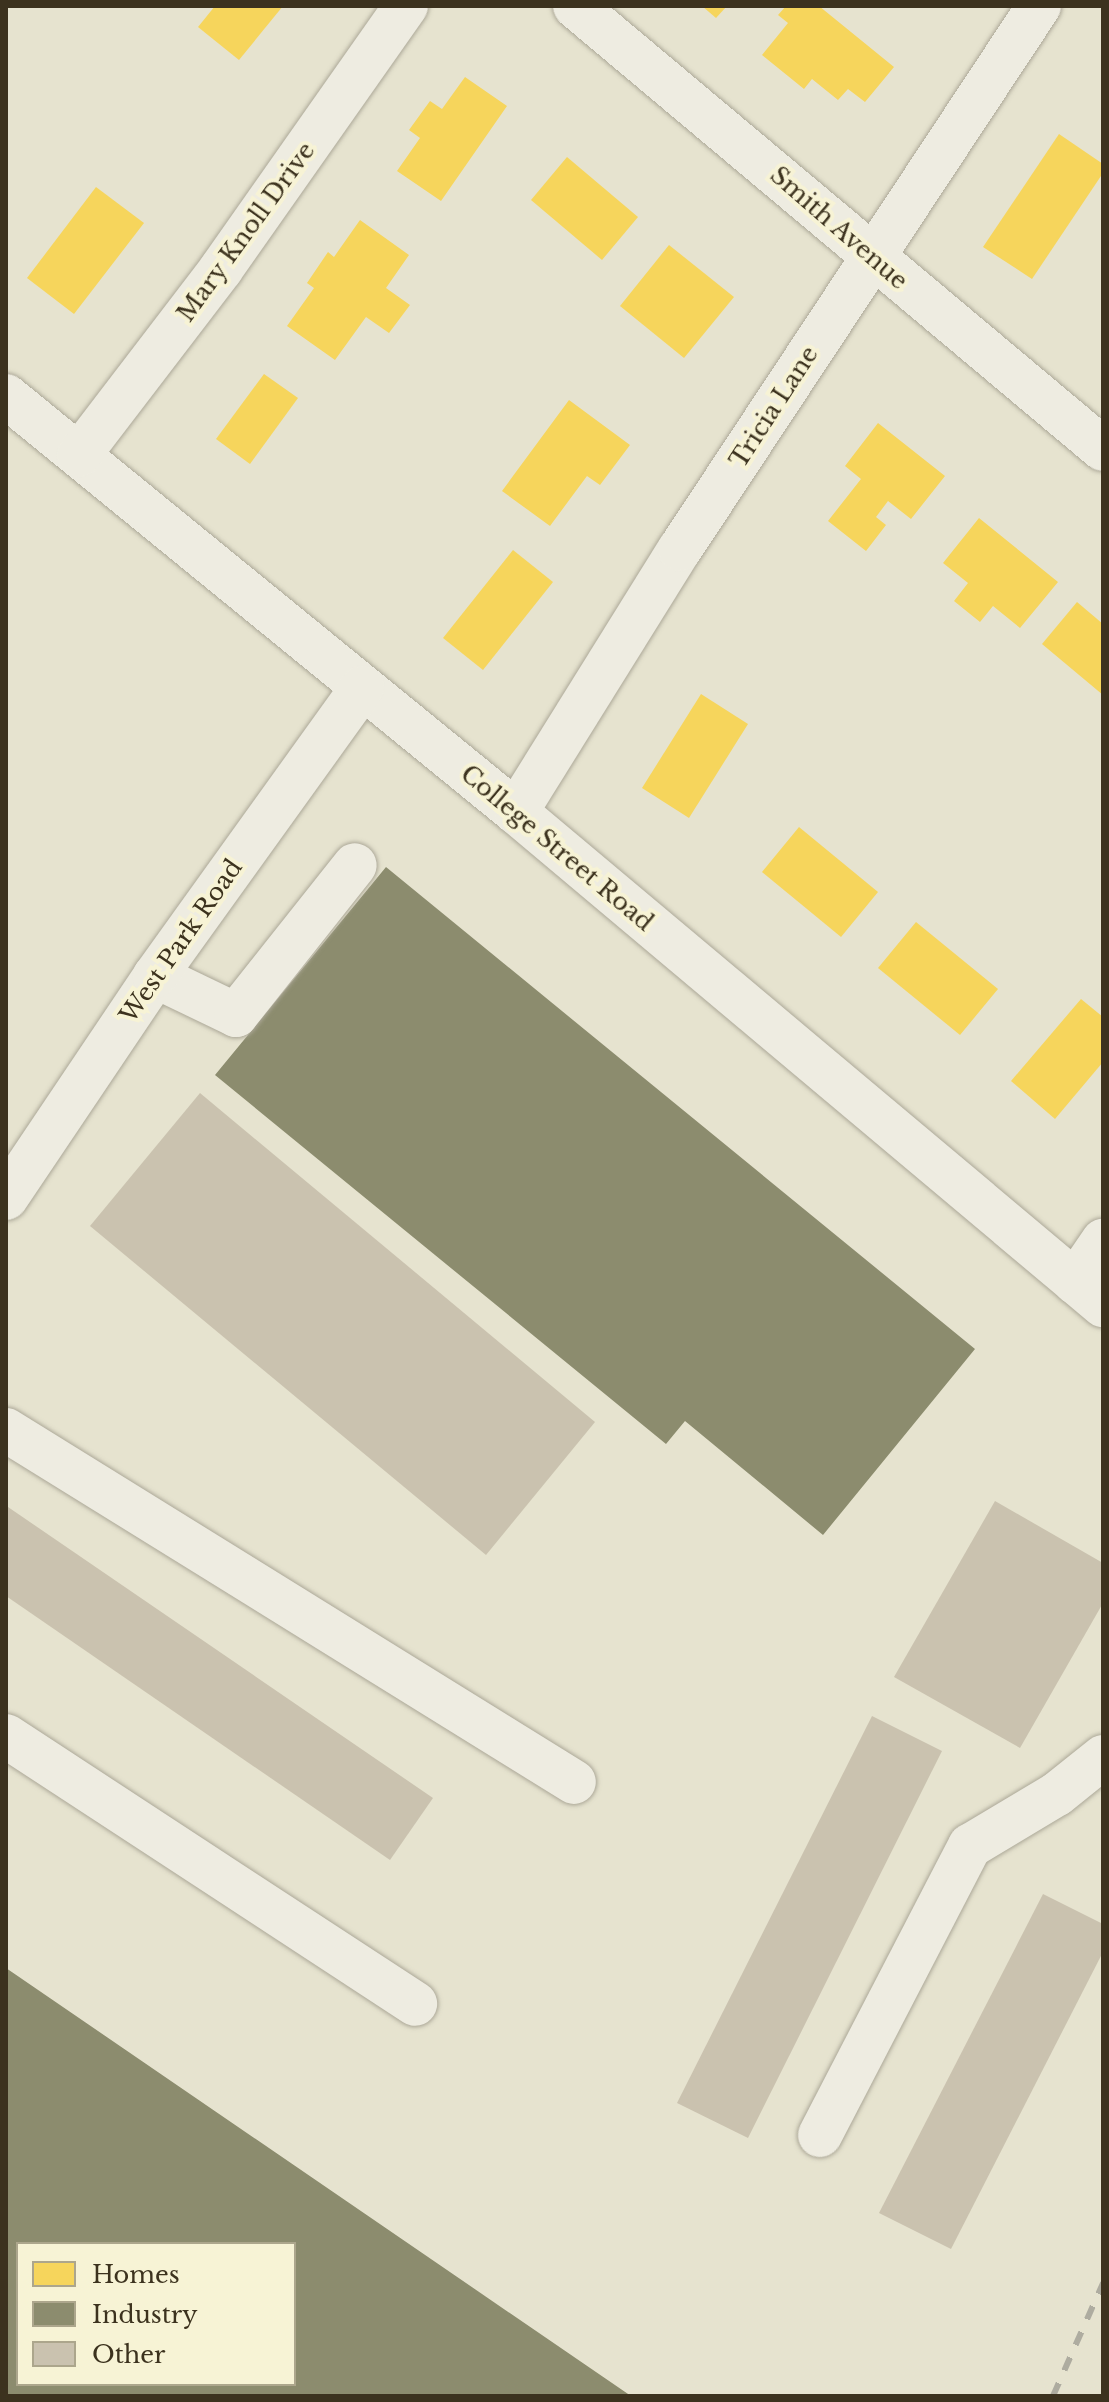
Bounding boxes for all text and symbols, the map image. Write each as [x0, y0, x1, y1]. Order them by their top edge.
street label: Mary Knoll Drive [171, 137, 321, 327]
street label: Smith Avenue [764, 160, 914, 296]
street label: Tricia Lane [724, 341, 824, 473]
street label: College Street Road [455, 759, 659, 937]
street label: West Park Road [114, 854, 248, 1028]
legend [16, 2242, 296, 2386]
text: Homes [92, 2260, 180, 2289]
text: Industry [92, 2300, 198, 2329]
text: Other [92, 2340, 166, 2369]

